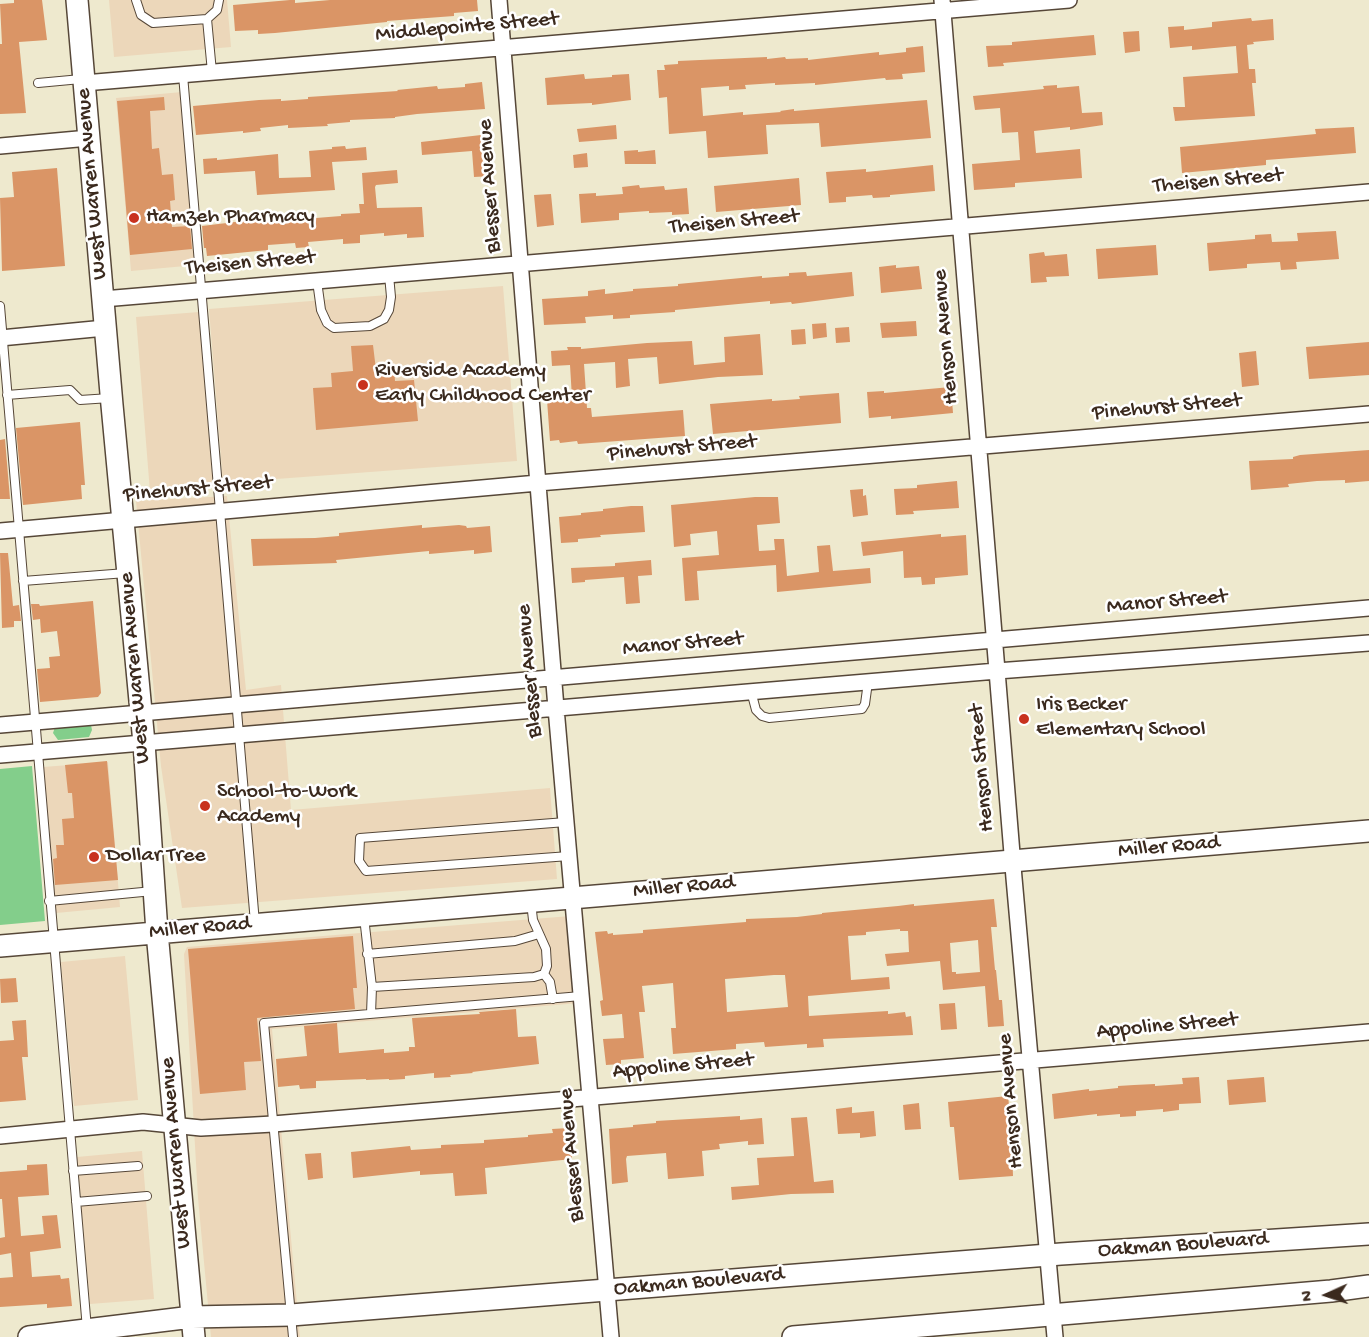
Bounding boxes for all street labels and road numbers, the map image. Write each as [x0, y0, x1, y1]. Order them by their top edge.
street label: Middlepointe Street [374, 7, 560, 49]
street label: West Warren Avenue [71, 87, 115, 281]
street label: Blesser Avenue [473, 118, 509, 254]
street label: Theisen Street [1152, 163, 1284, 201]
street label: Theisen Street [668, 204, 800, 242]
street label: Theisen Street [184, 245, 316, 283]
street label: Henson Avenue [928, 268, 966, 406]
street label: Pinehurst Street [1091, 388, 1243, 428]
street label: Pinehurst Street [606, 429, 758, 469]
street label: Pinehurst Street [122, 470, 274, 510]
street label: West Warren Avenue [114, 571, 158, 765]
street label: Manor Street [1106, 585, 1228, 621]
street label: Blesser Avenue [512, 603, 550, 739]
street label: Manor Street [622, 627, 744, 663]
street label: Henson Street [964, 703, 1002, 833]
street label: Miller Road [1117, 830, 1221, 866]
street label: Miller Road [632, 870, 736, 906]
street label: Miller Road [148, 911, 252, 947]
street label: Appoline Street [1095, 1008, 1239, 1046]
street label: Henson Avenue [993, 1032, 1031, 1170]
street label: Appoline Street [611, 1048, 755, 1086]
street label: West Warren Avenue [155, 1056, 199, 1250]
street label: Blesser Avenue [554, 1087, 592, 1223]
street label: Oakman Boulevard [1097, 1227, 1269, 1265]
street label: Oakman Boulevard [613, 1262, 785, 1304]

